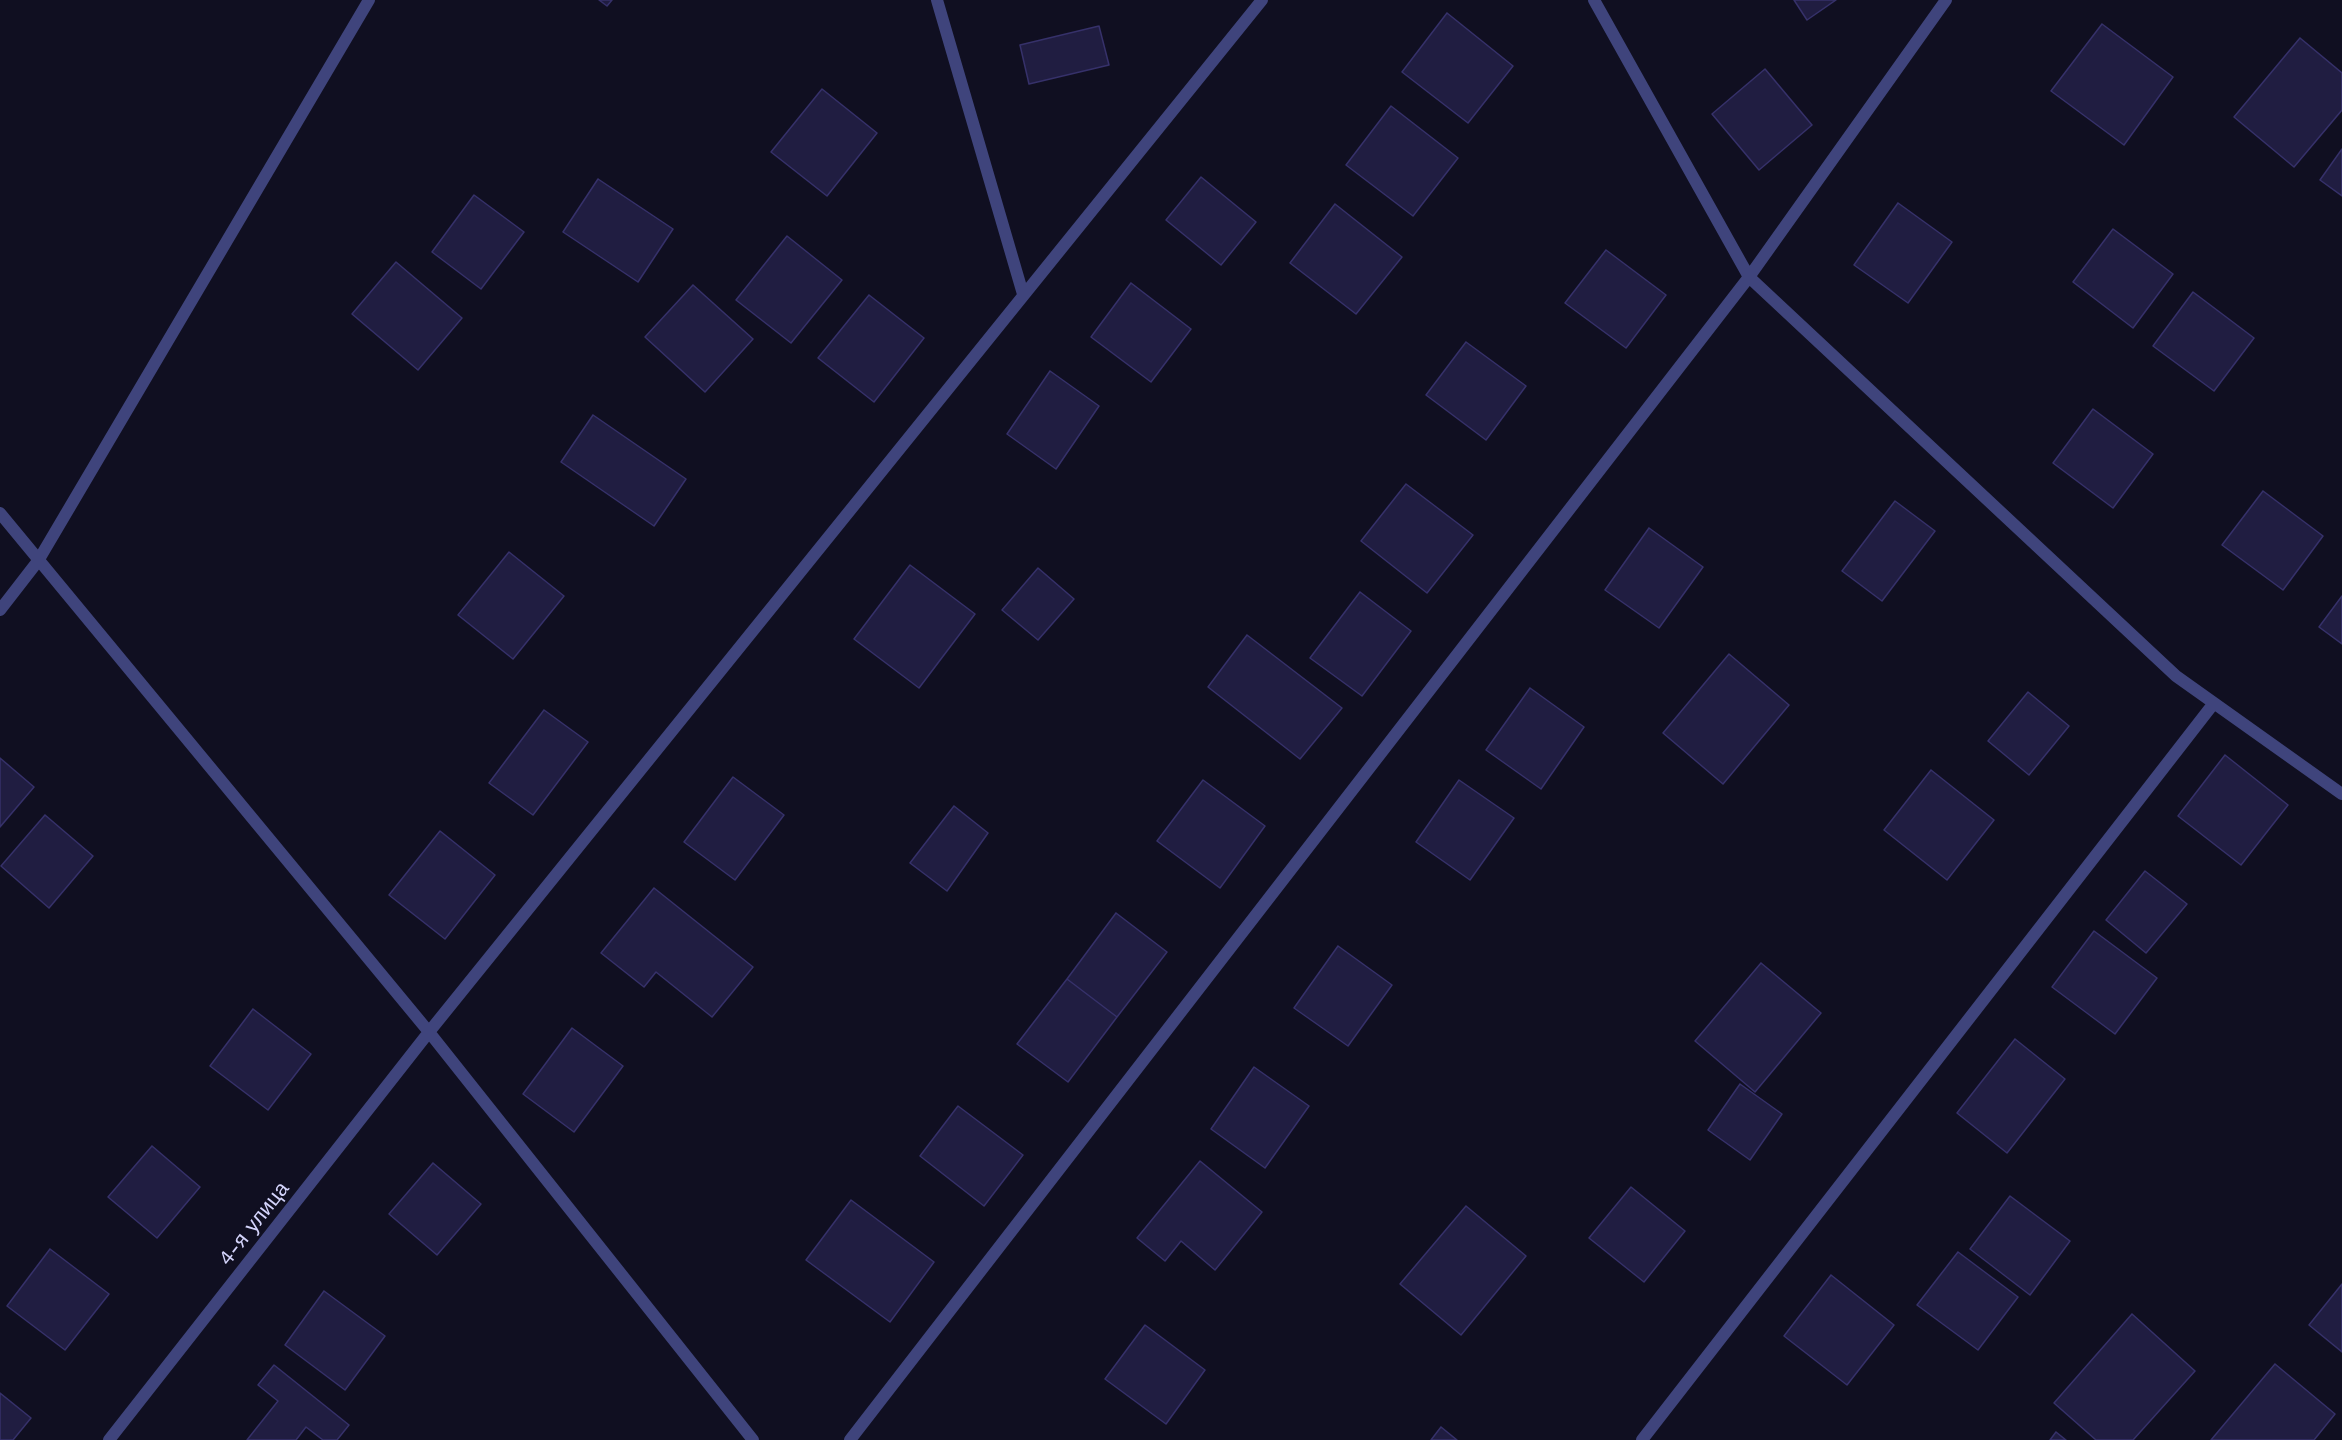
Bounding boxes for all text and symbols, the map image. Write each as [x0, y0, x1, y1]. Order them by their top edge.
street label: 4-я улица [213, 1177, 295, 1271]

